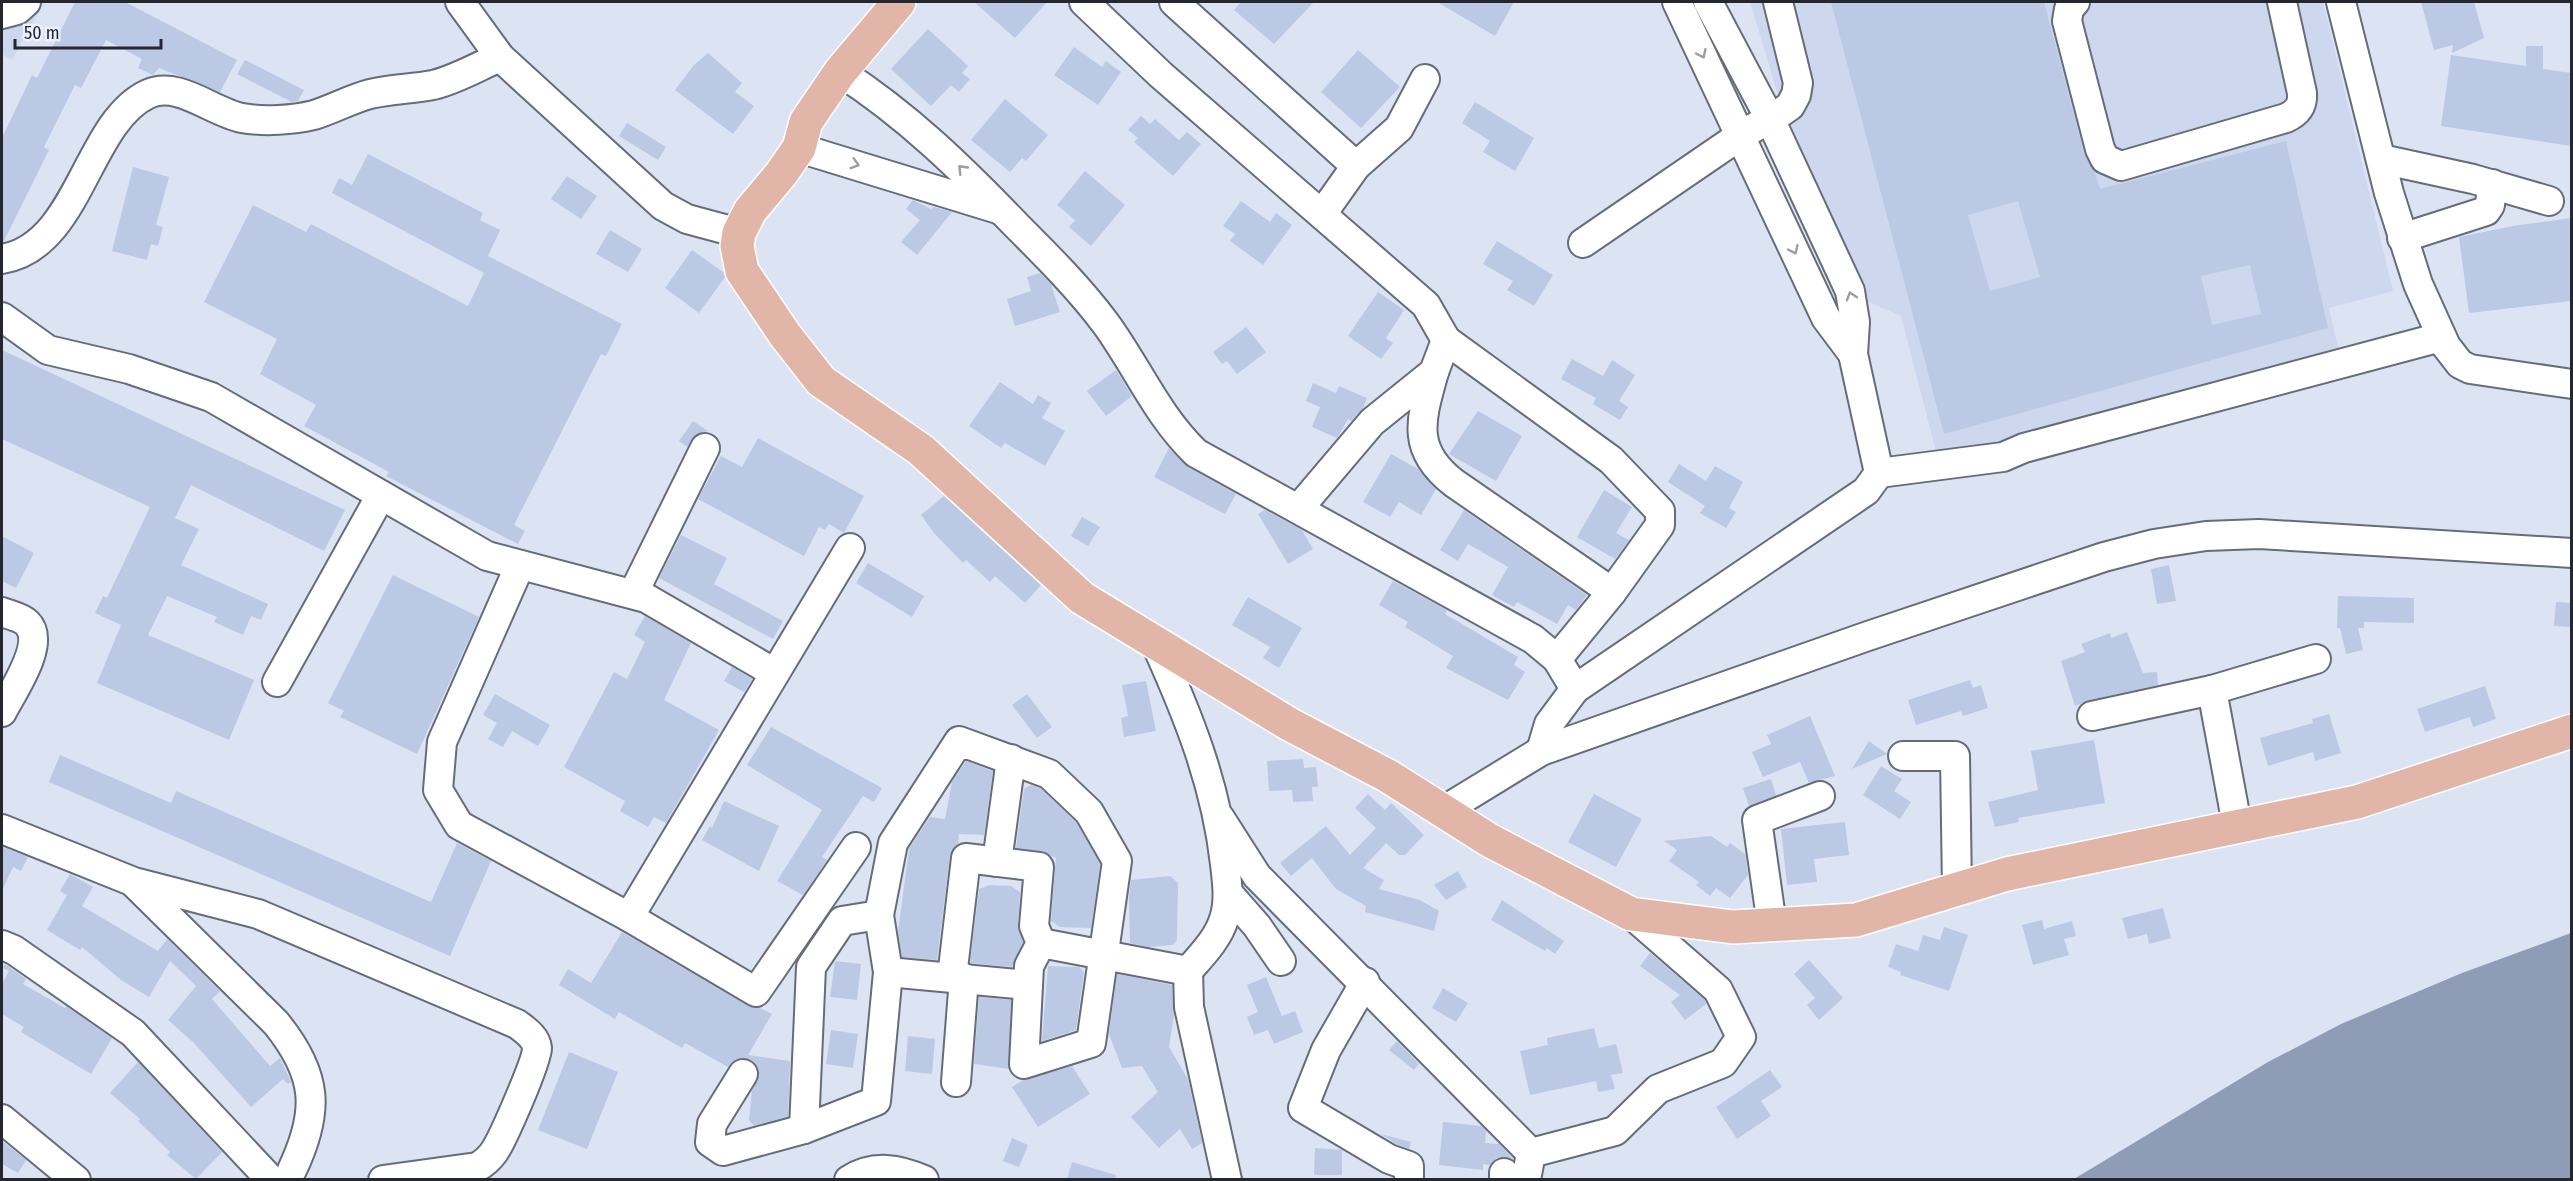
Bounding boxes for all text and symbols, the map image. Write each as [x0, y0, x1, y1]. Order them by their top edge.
scale bar [15, 12, 160, 50]
text: 50 m [24, 22, 60, 44]
one-way arrow [1695, 48, 1707, 59]
one-way arrow [849, 157, 860, 169]
one-way arrow [958, 165, 969, 176]
one-way arrow [1787, 243, 1799, 254]
one-way arrow [1846, 291, 1858, 302]

